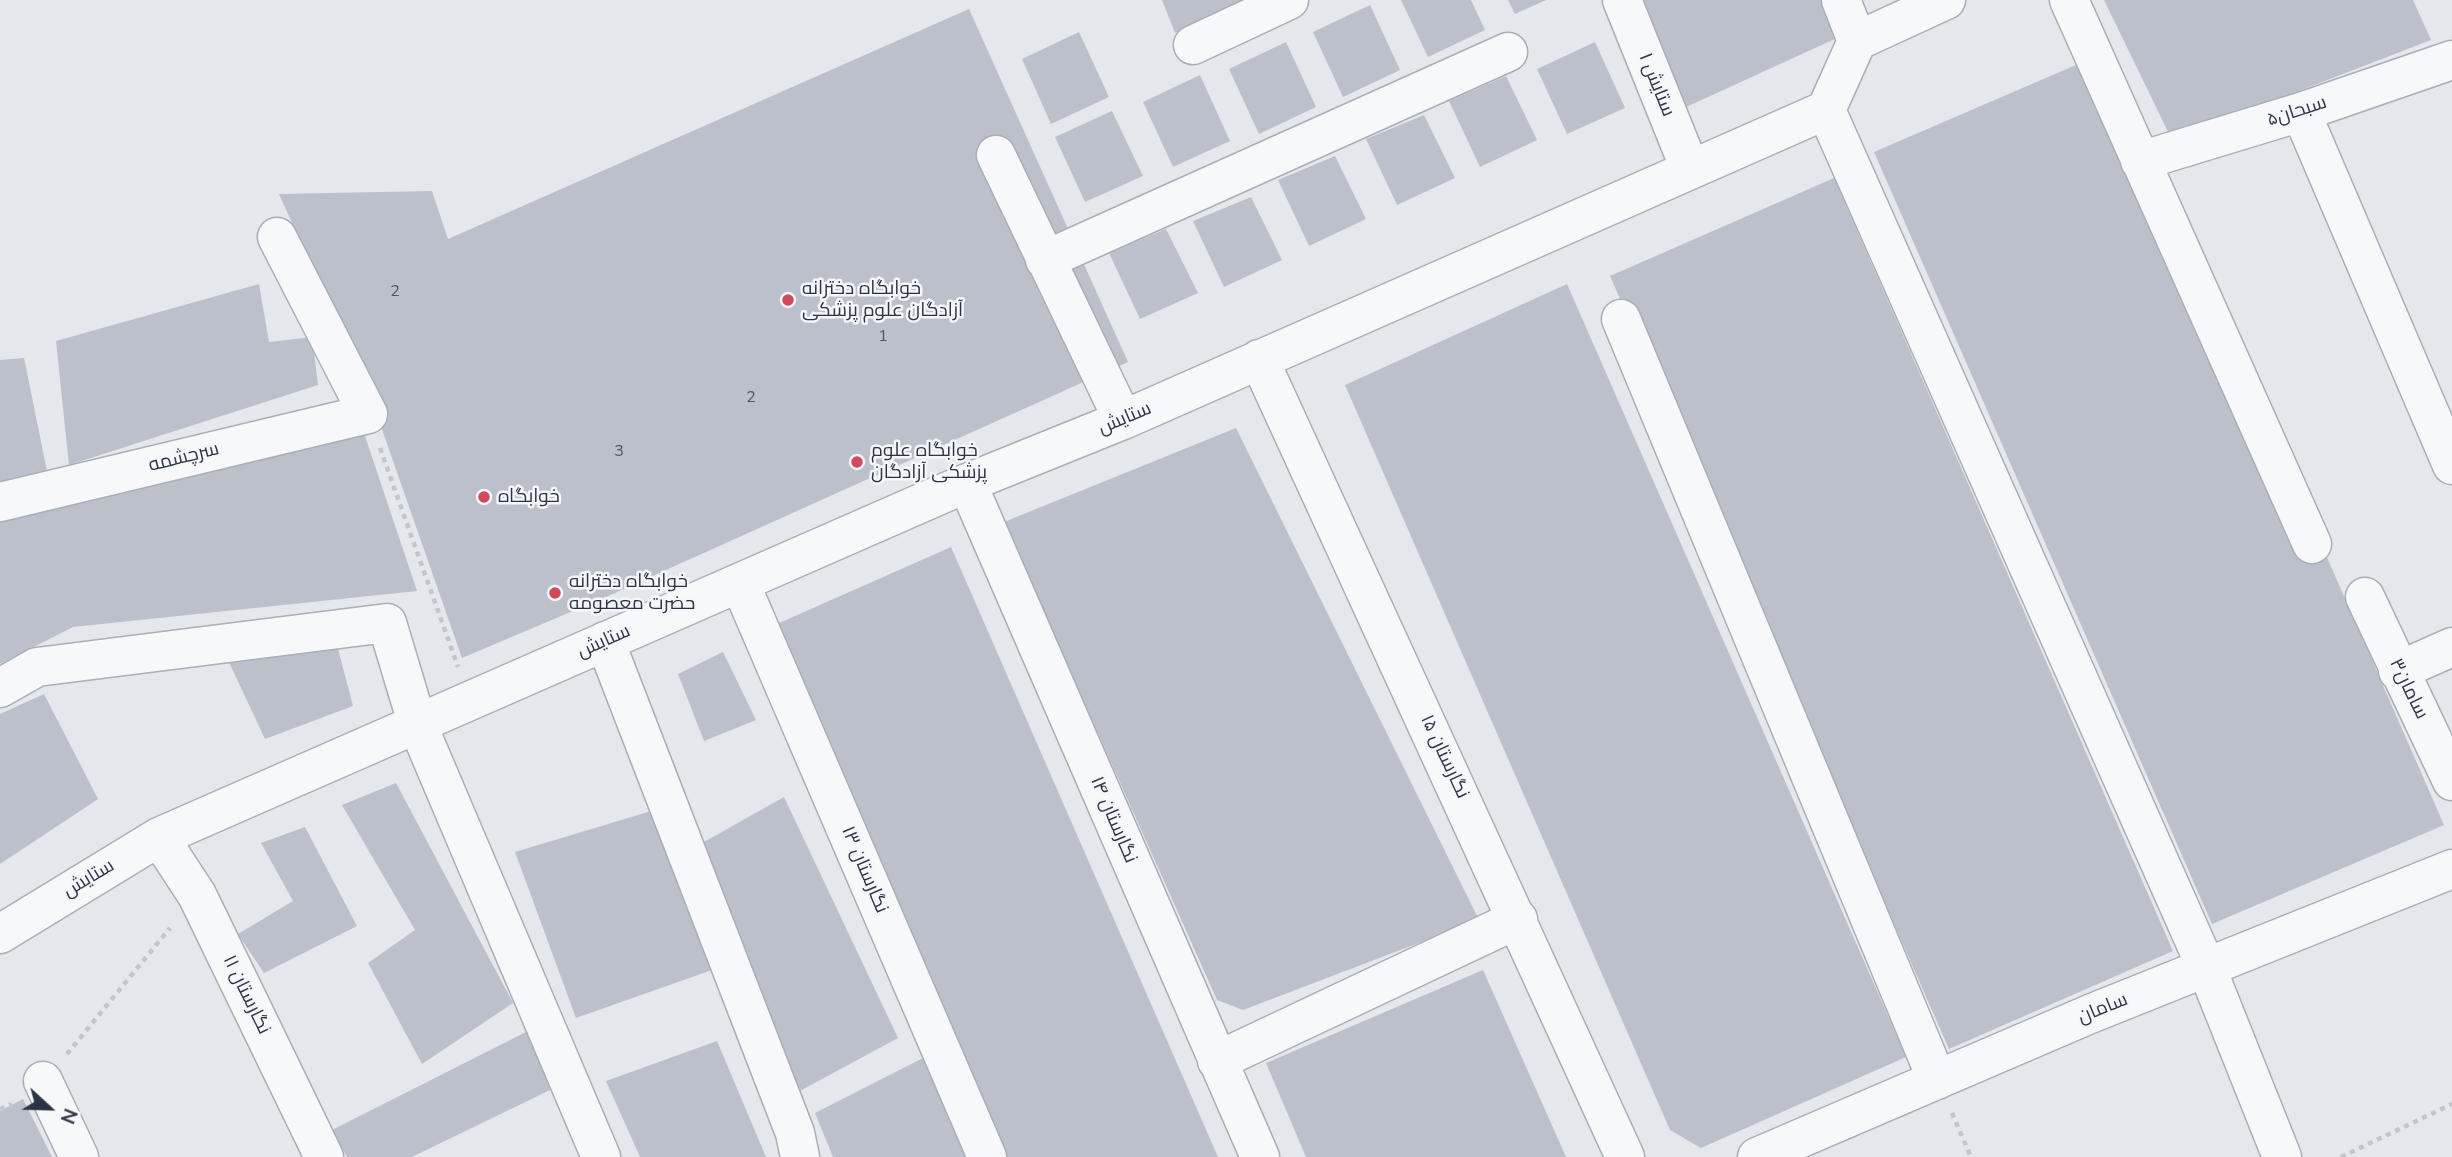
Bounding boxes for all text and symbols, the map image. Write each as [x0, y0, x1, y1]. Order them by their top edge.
street label: ستایش ۱ [1633, 50, 1679, 120]
street label: سبحان۵ [2264, 92, 2330, 132]
place label: خوابگاه دخترانه آزادگان علوم پزشکی [802, 278, 963, 322]
house number: 2 [390, 282, 400, 302]
marker: خوابگاه دخترانه آزادگان علوم پزشکی [780, 292, 796, 308]
house number: 1 [878, 327, 888, 347]
house number: 2 [746, 388, 756, 408]
street label: ستایش [1095, 398, 1155, 440]
street label: سرچشمه [146, 438, 222, 478]
place label: خوابگاه علوم پزشکی آزادگان [871, 440, 987, 484]
house number: 3 [614, 442, 624, 462]
marker: خوابگاه علوم پزشکی آزادگان [849, 454, 865, 470]
place label: خوابگاه [498, 486, 560, 508]
marker: خوابگاه [476, 489, 492, 505]
place label: خوابگاه دخترانه حضرت معصومه [569, 571, 695, 615]
marker: خوابگاه دخترانه حضرت معصومه [547, 585, 563, 601]
street label: ستایش [574, 620, 634, 664]
street label: سامان۳ [2384, 655, 2432, 723]
street label: نگارستان ۱۵ [1415, 711, 1473, 803]
street label: نگارستان ۱۴ [1085, 773, 1141, 867]
street label: نگارستان ۱۳ [835, 823, 893, 917]
street label: ستایش [59, 855, 119, 903]
street label: نگارستان ۱۱ [217, 952, 275, 1038]
street label: سامان [2075, 989, 2131, 1029]
north arrow [14, 1073, 84, 1143]
text: N [54, 1104, 83, 1127]

